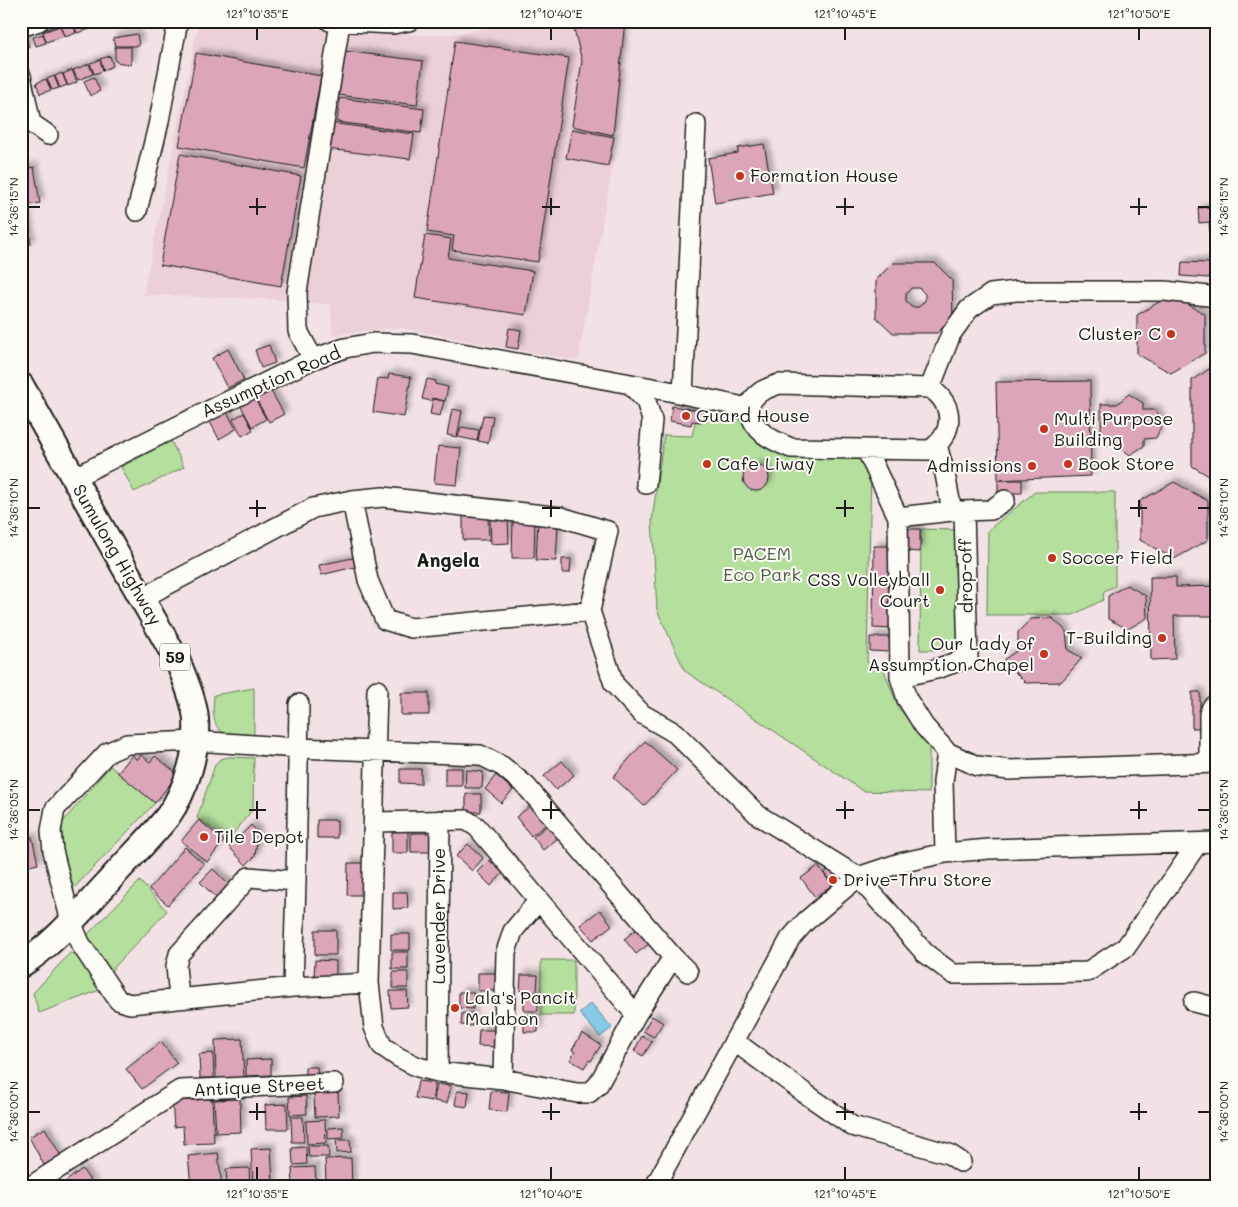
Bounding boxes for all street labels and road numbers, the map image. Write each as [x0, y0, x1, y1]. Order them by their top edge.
street label: Assumption Road [197, 340, 344, 423]
street label: Sumulong Highway [68, 480, 168, 629]
street label: drop-off [952, 538, 978, 613]
road number: 59 [160, 644, 190, 670]
street label: Lavender Drive [426, 848, 450, 984]
street label: Antique Street [193, 1071, 325, 1101]

